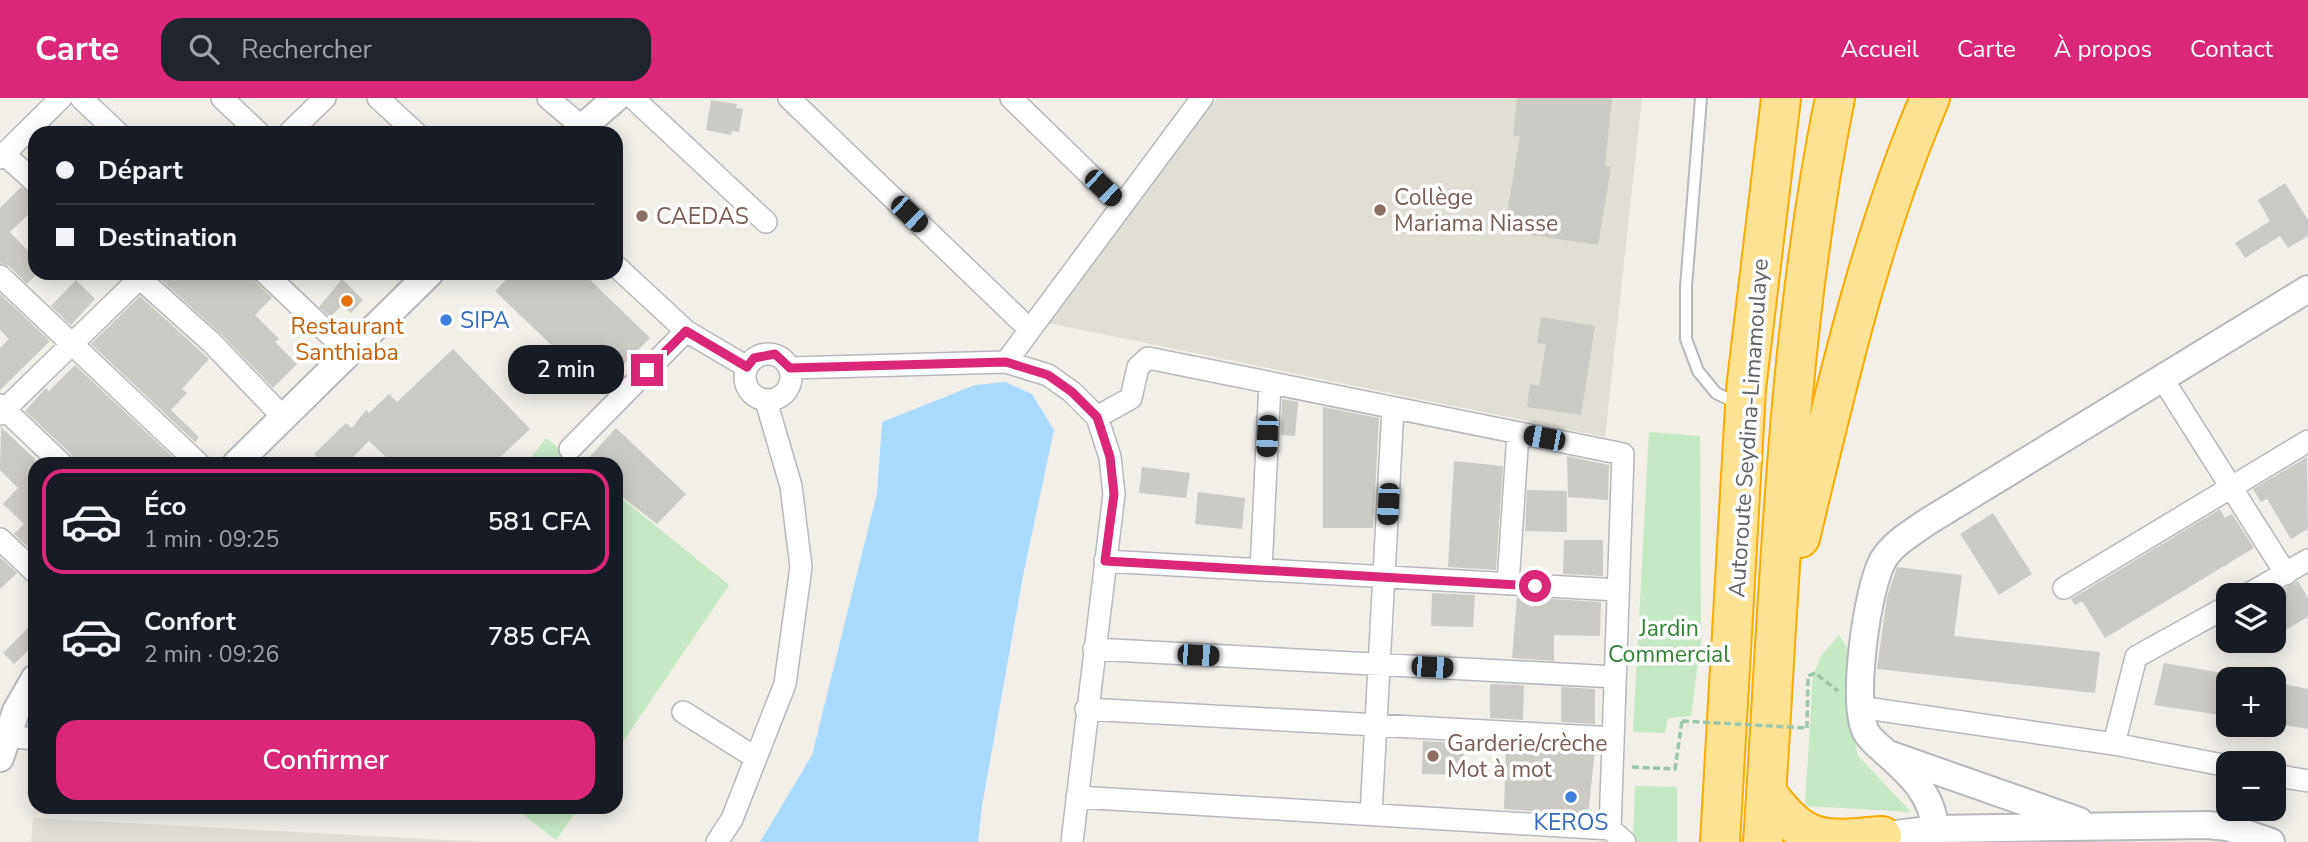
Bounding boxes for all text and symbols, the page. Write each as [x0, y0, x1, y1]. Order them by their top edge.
search box [161, 18, 651, 81]
text: Carte [35, 27, 119, 72]
icon: search [185, 30, 223, 68]
text: Rechercher [241, 32, 372, 67]
text: Accueil [1841, 33, 1919, 65]
text: Carte [1957, 33, 2016, 65]
text: À propos [2054, 33, 2152, 65]
text: Contact [2190, 33, 2273, 65]
text: Départ [98, 153, 183, 188]
car [1081, 166, 1126, 210]
place label: Collège Mariama Niasse [1394, 182, 1558, 239]
car [887, 192, 932, 236]
place label: CAEDAS [656, 201, 749, 232]
marker: Collège Mariama Niasse [1372, 202, 1388, 218]
marker: CAEDAS [634, 208, 650, 224]
text: Destination [98, 220, 237, 255]
street label: Autoroute Seydina-Limamoulaye [1721, 257, 1776, 599]
marker: Restaurant Santhiaba [339, 293, 355, 309]
place label: SIPA [460, 305, 510, 336]
place label: Restaurant Santhiaba [291, 311, 404, 368]
marker: SIPA [438, 312, 454, 328]
callout: 2 min [507, 345, 622, 394]
text: 2 min [537, 354, 595, 385]
route end [631, 354, 663, 386]
car [1256, 414, 1279, 458]
car [1522, 424, 1567, 452]
car [1377, 482, 1400, 526]
text: Éco [144, 489, 186, 524]
icon: car [60, 490, 123, 553]
text: 581 CFA [488, 504, 591, 539]
text: 1 min · 09:25 [144, 524, 279, 555]
route start [1519, 570, 1551, 602]
map controls [2216, 583, 2286, 821]
button: layers [2216, 583, 2286, 653]
text: Confort [144, 604, 236, 639]
icon: car [60, 605, 123, 668]
park label: Jardin Commercial [1608, 613, 1730, 670]
text: 785 CFA [488, 619, 591, 654]
text: 2 min · 09:26 [144, 639, 279, 670]
car [1177, 643, 1220, 667]
car [1411, 655, 1454, 679]
button: + [2216, 667, 2286, 737]
button: Confirmer [56, 720, 595, 800]
place label: Garderie/crèche Mot à mot [1447, 728, 1608, 785]
marker: Garderie/crèche Mot à mot [1425, 748, 1441, 764]
button: − [2216, 751, 2286, 821]
marker: KEROS [1563, 789, 1579, 805]
place label: KEROS [1534, 807, 1608, 838]

